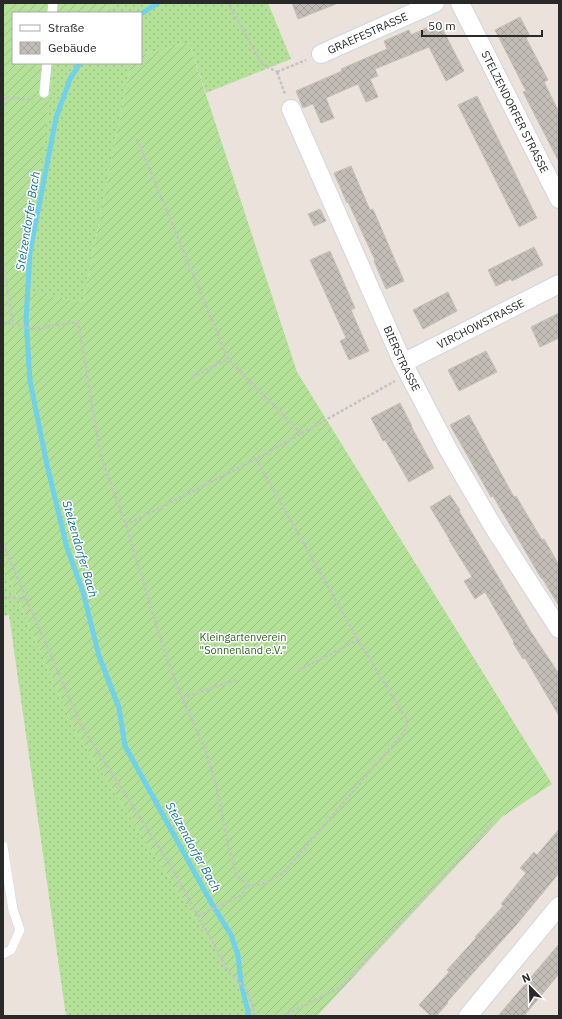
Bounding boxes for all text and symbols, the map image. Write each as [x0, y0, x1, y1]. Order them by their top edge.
street label: GRAEFESTRASSE [325, 9, 410, 57]
legend [12, 12, 142, 64]
scale bar [422, 12, 542, 38]
text: 50 m [428, 18, 456, 33]
text: Straße [48, 20, 85, 35]
text: Gebäude [48, 40, 97, 55]
street label: STELZENDORFER STRASSE [478, 48, 552, 175]
water label: Stelzendorfer Bach [12, 170, 43, 272]
street label: VIRCHOWSTRASSE [435, 296, 527, 352]
street label: BIERSTRASSE [380, 324, 423, 394]
water label: Stelzendorfer Bach [59, 499, 102, 599]
park label: Kleingartenverein "Sonnenland e.V." [199, 630, 287, 657]
water label: Stelzendorfer Bach [163, 799, 224, 894]
north arrow [510, 967, 550, 1007]
text: N [520, 970, 533, 986]

